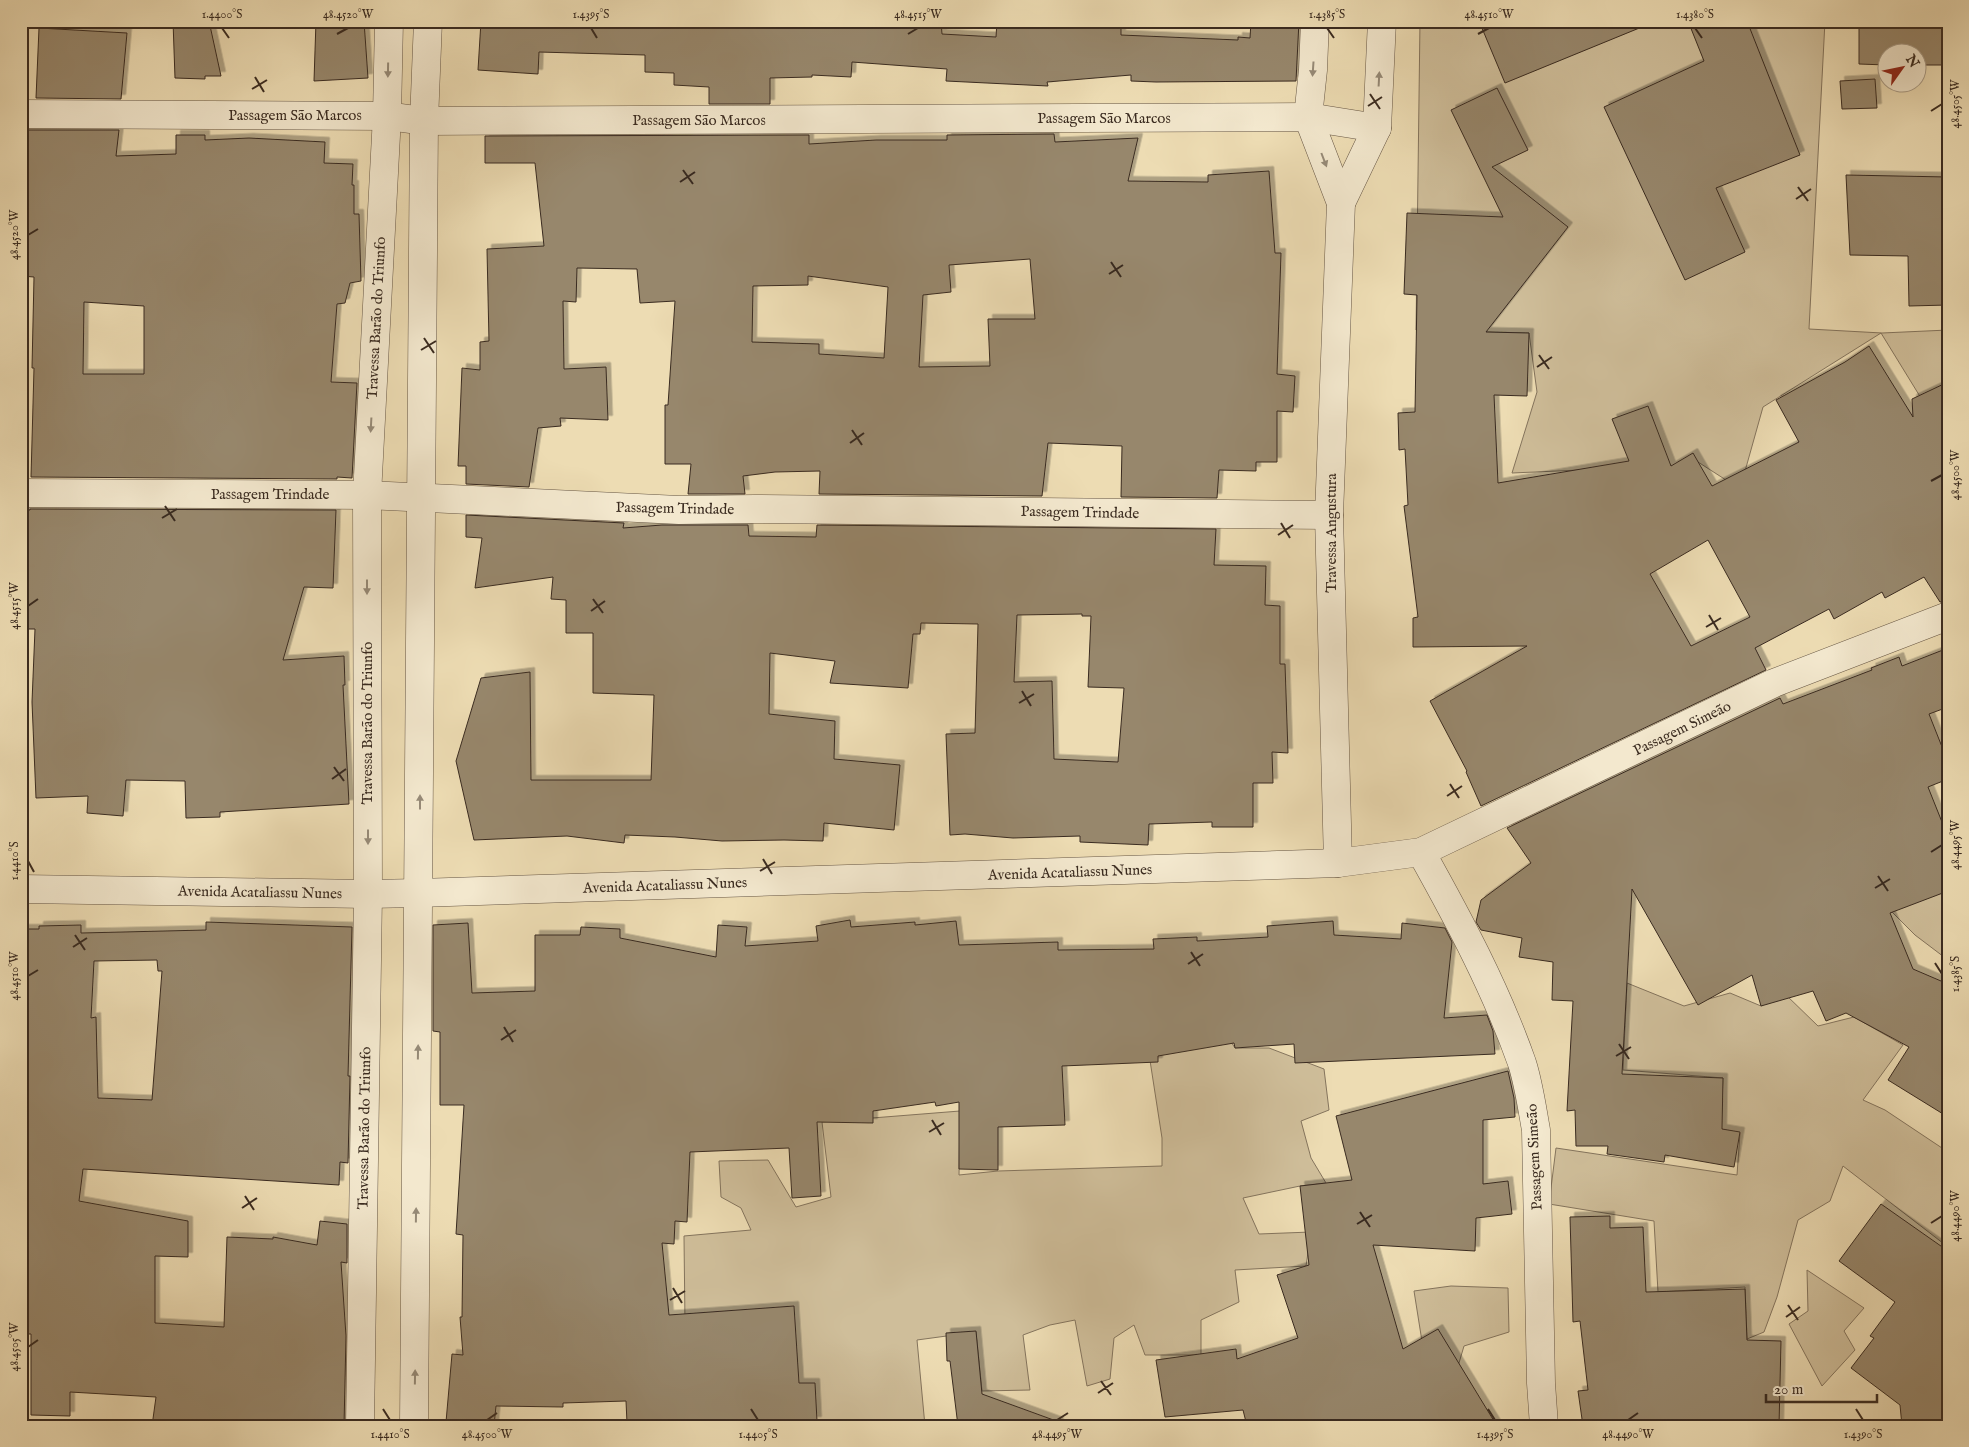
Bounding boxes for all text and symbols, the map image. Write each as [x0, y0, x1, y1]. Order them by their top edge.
text: 1.4400°S [202, 7, 242, 22]
text: 48.4520°W [323, 7, 374, 22]
text: 1.4395°S [572, 7, 610, 22]
text: 48.4515°W [894, 7, 942, 22]
text: 1.4385°S [1309, 7, 1345, 22]
text: 48.4510°W [1465, 7, 1514, 22]
text: 1.4380°S [1676, 7, 1714, 22]
north arrow [1876, 42, 1926, 92]
text: N [1901, 51, 1923, 71]
one-way arrow [384, 62, 392, 78]
one-way arrow [1309, 62, 1317, 78]
one-way arrow [1376, 71, 1384, 87]
text: 48.4505°W [1948, 79, 1963, 128]
street label: Passagem São Marcos [228, 106, 362, 125]
street label: Passagem São Marcos [1037, 109, 1171, 128]
street label: Passagem São Marcos [632, 111, 766, 130]
one-way arrow [1320, 153, 1328, 168]
text: 48.4520°W [7, 209, 22, 260]
street label: Travessa Barão do Triunfo [363, 236, 390, 400]
one-way arrow [366, 417, 374, 433]
text: 48.4500°W [1948, 449, 1963, 500]
street label: Travessa Angustura [1322, 473, 1341, 593]
street label: Passagem Trindade [211, 485, 329, 504]
street label: Passagem Trindade [616, 498, 735, 519]
street label: Passagem Trindade [1021, 502, 1140, 523]
one-way arrow [363, 579, 371, 595]
text: 48.4515°W [7, 582, 22, 630]
street label: Travessa Barão do Triunfo [358, 642, 377, 804]
street label: Passagem Simeão [1630, 697, 1734, 760]
one-way arrow [416, 794, 424, 810]
text: 48.4495°W [1948, 820, 1963, 870]
one-way arrow [364, 829, 372, 845]
text: 1.4410°S [7, 841, 22, 881]
street label: Avenida Acataliassu Nunes [987, 860, 1152, 885]
street label: Avenida Acataliassu Nunes [582, 873, 747, 898]
street label: Avenida Acataliassu Nunes [177, 882, 342, 903]
text: 48.4510°W [7, 951, 22, 1000]
text: 1.4385°S [1948, 956, 1963, 992]
one-way arrow [414, 1044, 422, 1060]
street label: Travessa Barão do Triunfo [354, 1046, 375, 1210]
street label: Passagem Simeão [1522, 1103, 1547, 1211]
text: 48.4490°W [1948, 1190, 1963, 1242]
one-way arrow [412, 1206, 420, 1222]
text: 48.4505°W [7, 1322, 22, 1371]
one-way arrow [411, 1369, 419, 1385]
scale bar [1766, 1372, 1878, 1404]
text: 20 m [1774, 1380, 1804, 1399]
text: 1.4410°S [370, 1427, 410, 1442]
text: 48.4500°W [462, 1427, 513, 1442]
text: 1.4405°S [738, 1427, 778, 1442]
text: 48.4495°W [1032, 1427, 1082, 1442]
text: 1.4395°S [1476, 1427, 1514, 1442]
text: 48.4490°W [1602, 1427, 1654, 1442]
text: 1.4390°S [1844, 1427, 1882, 1442]

